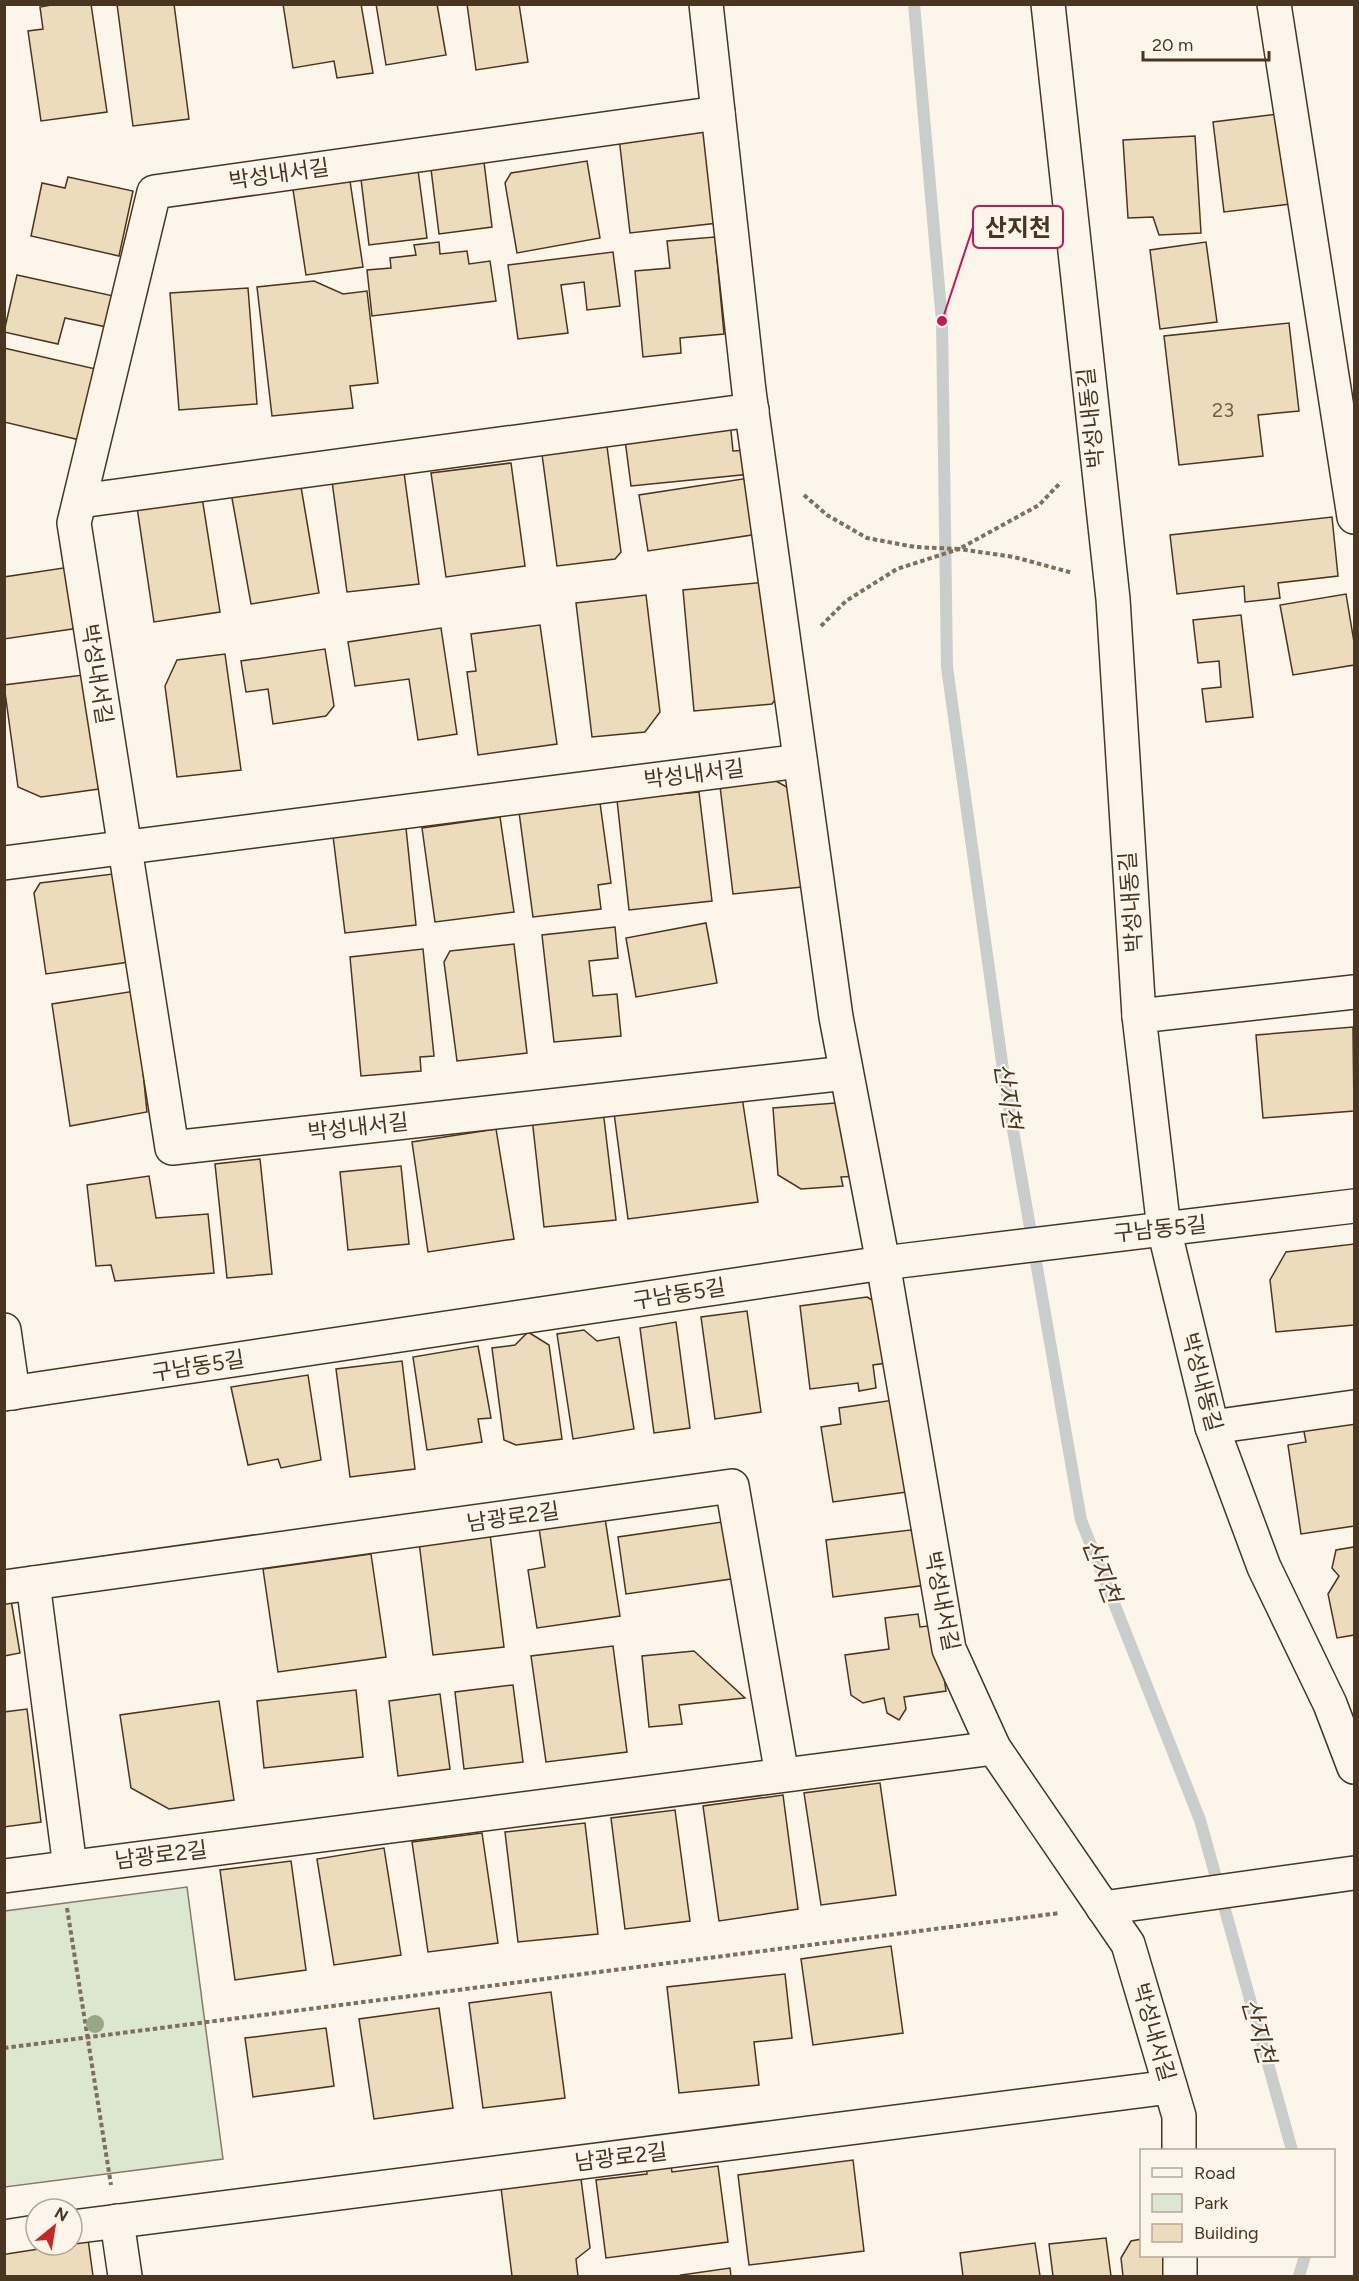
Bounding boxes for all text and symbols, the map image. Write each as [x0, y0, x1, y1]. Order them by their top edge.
scale bar [1143, 24, 1269, 62]
text: 20 m [1152, 34, 1193, 56]
street label: 박성내서길 [227, 154, 331, 194]
callout: 산지천 [973, 206, 1063, 248]
text: 산지천 [985, 213, 1051, 242]
street label: 박성내동길 [1072, 366, 1110, 470]
house number: 23 [1212, 398, 1234, 422]
street label: 박성내서길 [76, 622, 118, 726]
street label: 박성내서길 [642, 754, 746, 794]
street label: 박성내동길 [1114, 851, 1148, 953]
water label: 산지천 [988, 1061, 1028, 1134]
street label: 박성내서길 [306, 1108, 410, 1146]
street label: 구남동5길 [1112, 1211, 1208, 1247]
street label: 구남동5길 [631, 1273, 727, 1315]
street label: 박성내동길 [1176, 1330, 1228, 1434]
street label: 구남동5길 [150, 1345, 246, 1387]
street label: 남광로2길 [465, 1497, 561, 1537]
water label: 산지천 [1077, 1535, 1128, 1610]
street label: 박성내서길 [919, 1549, 965, 1653]
street label: 남광로2길 [113, 1836, 209, 1874]
street label: 박성내서길 [1127, 1980, 1181, 2084]
water label: 산지천 [1236, 1995, 1283, 2070]
street label: 남광로2길 [573, 2138, 669, 2176]
legend [1140, 2149, 1335, 2257]
text: Road [1194, 2162, 1235, 2184]
text: Park [1194, 2192, 1229, 2214]
north arrow [24, 2197, 84, 2257]
text: N [51, 2203, 71, 2226]
text: Building [1194, 2222, 1259, 2244]

